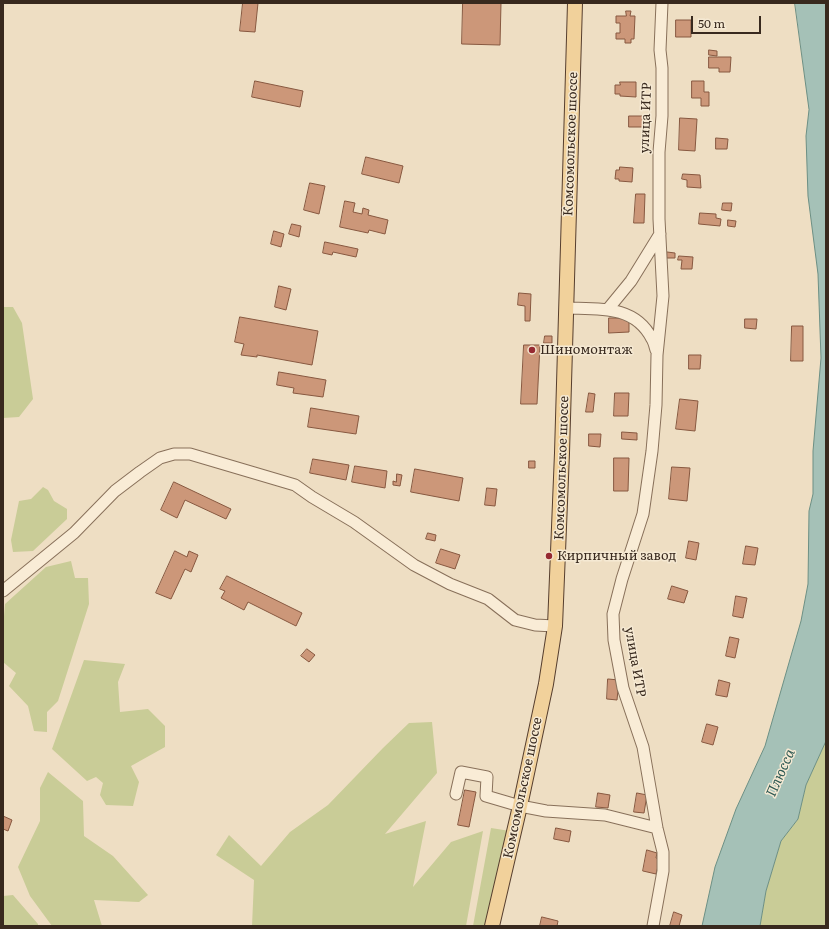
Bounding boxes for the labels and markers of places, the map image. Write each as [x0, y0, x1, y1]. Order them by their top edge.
place label: Шиномонтаж [540, 342, 632, 358]
marker: Шиномонтаж [527, 345, 537, 355]
place label: Кирпичный завод [557, 548, 676, 564]
marker: Кирпичный завод [544, 551, 554, 561]

